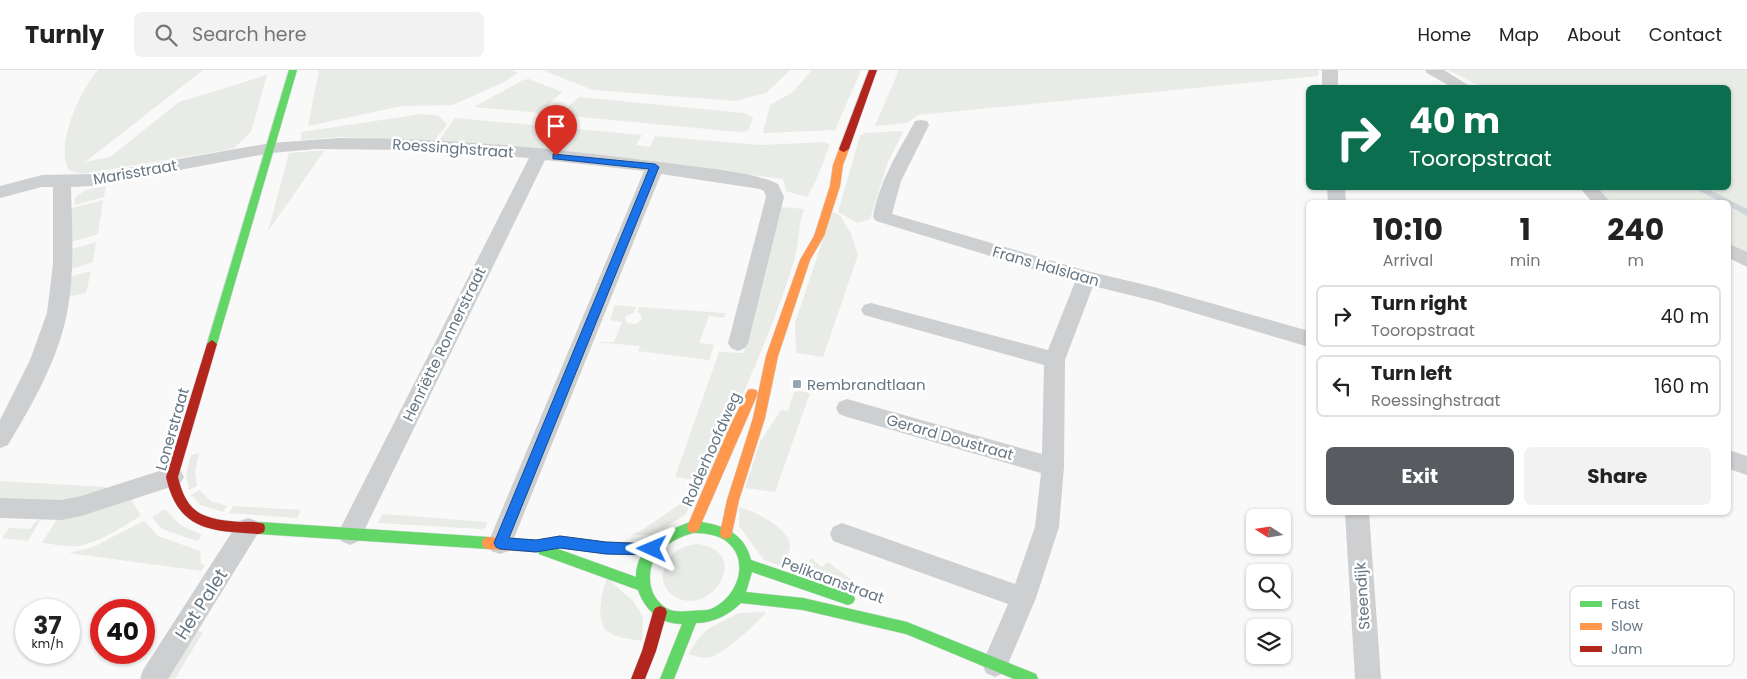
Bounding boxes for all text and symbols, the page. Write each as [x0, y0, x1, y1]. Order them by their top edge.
search box [134, 12, 484, 57]
text: Turnly [25, 18, 104, 51]
icon: search [152, 21, 180, 49]
text: Search here [192, 21, 307, 48]
text: Home [1417, 22, 1471, 47]
text: Map [1499, 22, 1539, 47]
text: About [1567, 22, 1621, 47]
text: Contact [1649, 22, 1722, 47]
text: 40 m [1409, 96, 1500, 145]
pin [535, 105, 577, 156]
icon: right [1326, 105, 1391, 170]
icon: arrive [542, 112, 570, 140]
street label: Roessinghstraat [392, 133, 514, 163]
text: Tooropstraat [1409, 143, 1552, 174]
street label: Marisstraat [91, 154, 179, 190]
text: 10:10 [1373, 208, 1443, 251]
text: 1 [1519, 208, 1531, 251]
text: 240 [1607, 208, 1664, 251]
street label: Frans Halslaan [990, 241, 1102, 291]
text: Arrival [1383, 249, 1433, 272]
text: min [1510, 249, 1540, 272]
text: m [1627, 249, 1644, 272]
street label: Henriëtte Ronnerstraat [397, 263, 491, 425]
text: Turn right [1371, 290, 1467, 317]
icon: right [1328, 302, 1356, 330]
text: 40 m [1660, 303, 1709, 330]
text: Tooropstraat [1371, 319, 1475, 342]
text: Turn left [1371, 360, 1452, 387]
icon: left [1328, 372, 1356, 400]
text: 160 m [1654, 373, 1709, 400]
place label: Rembrandtlaan [807, 374, 926, 395]
marker: Rembrandtlaan [791, 378, 803, 390]
street label: Lonerstraat [150, 385, 194, 473]
street label: Rolderhoofdweg [676, 389, 746, 509]
text: Roessinghstraat [1371, 389, 1500, 412]
street label: Gerard Doustraat [884, 409, 1016, 465]
button: Exit [1326, 447, 1514, 505]
button: Share [1524, 447, 1711, 505]
north arrow [1246, 509, 1291, 554]
map controls [1246, 509, 1291, 664]
position arrow [625, 522, 677, 574]
street label: Pelikaanstraat [779, 552, 887, 608]
street label: Steendijk [1349, 561, 1375, 631]
street label: Het Palet [169, 564, 233, 644]
button: search [1246, 564, 1291, 609]
legend [1570, 586, 1734, 666]
text: Fast [1611, 594, 1640, 614]
speed limit sign: 40 [90, 599, 155, 664]
text: 37 [33, 608, 62, 643]
text: Slow [1611, 616, 1644, 636]
button: layers [1246, 619, 1291, 664]
text: km/h [32, 635, 63, 652]
text: Jam [1611, 639, 1642, 659]

